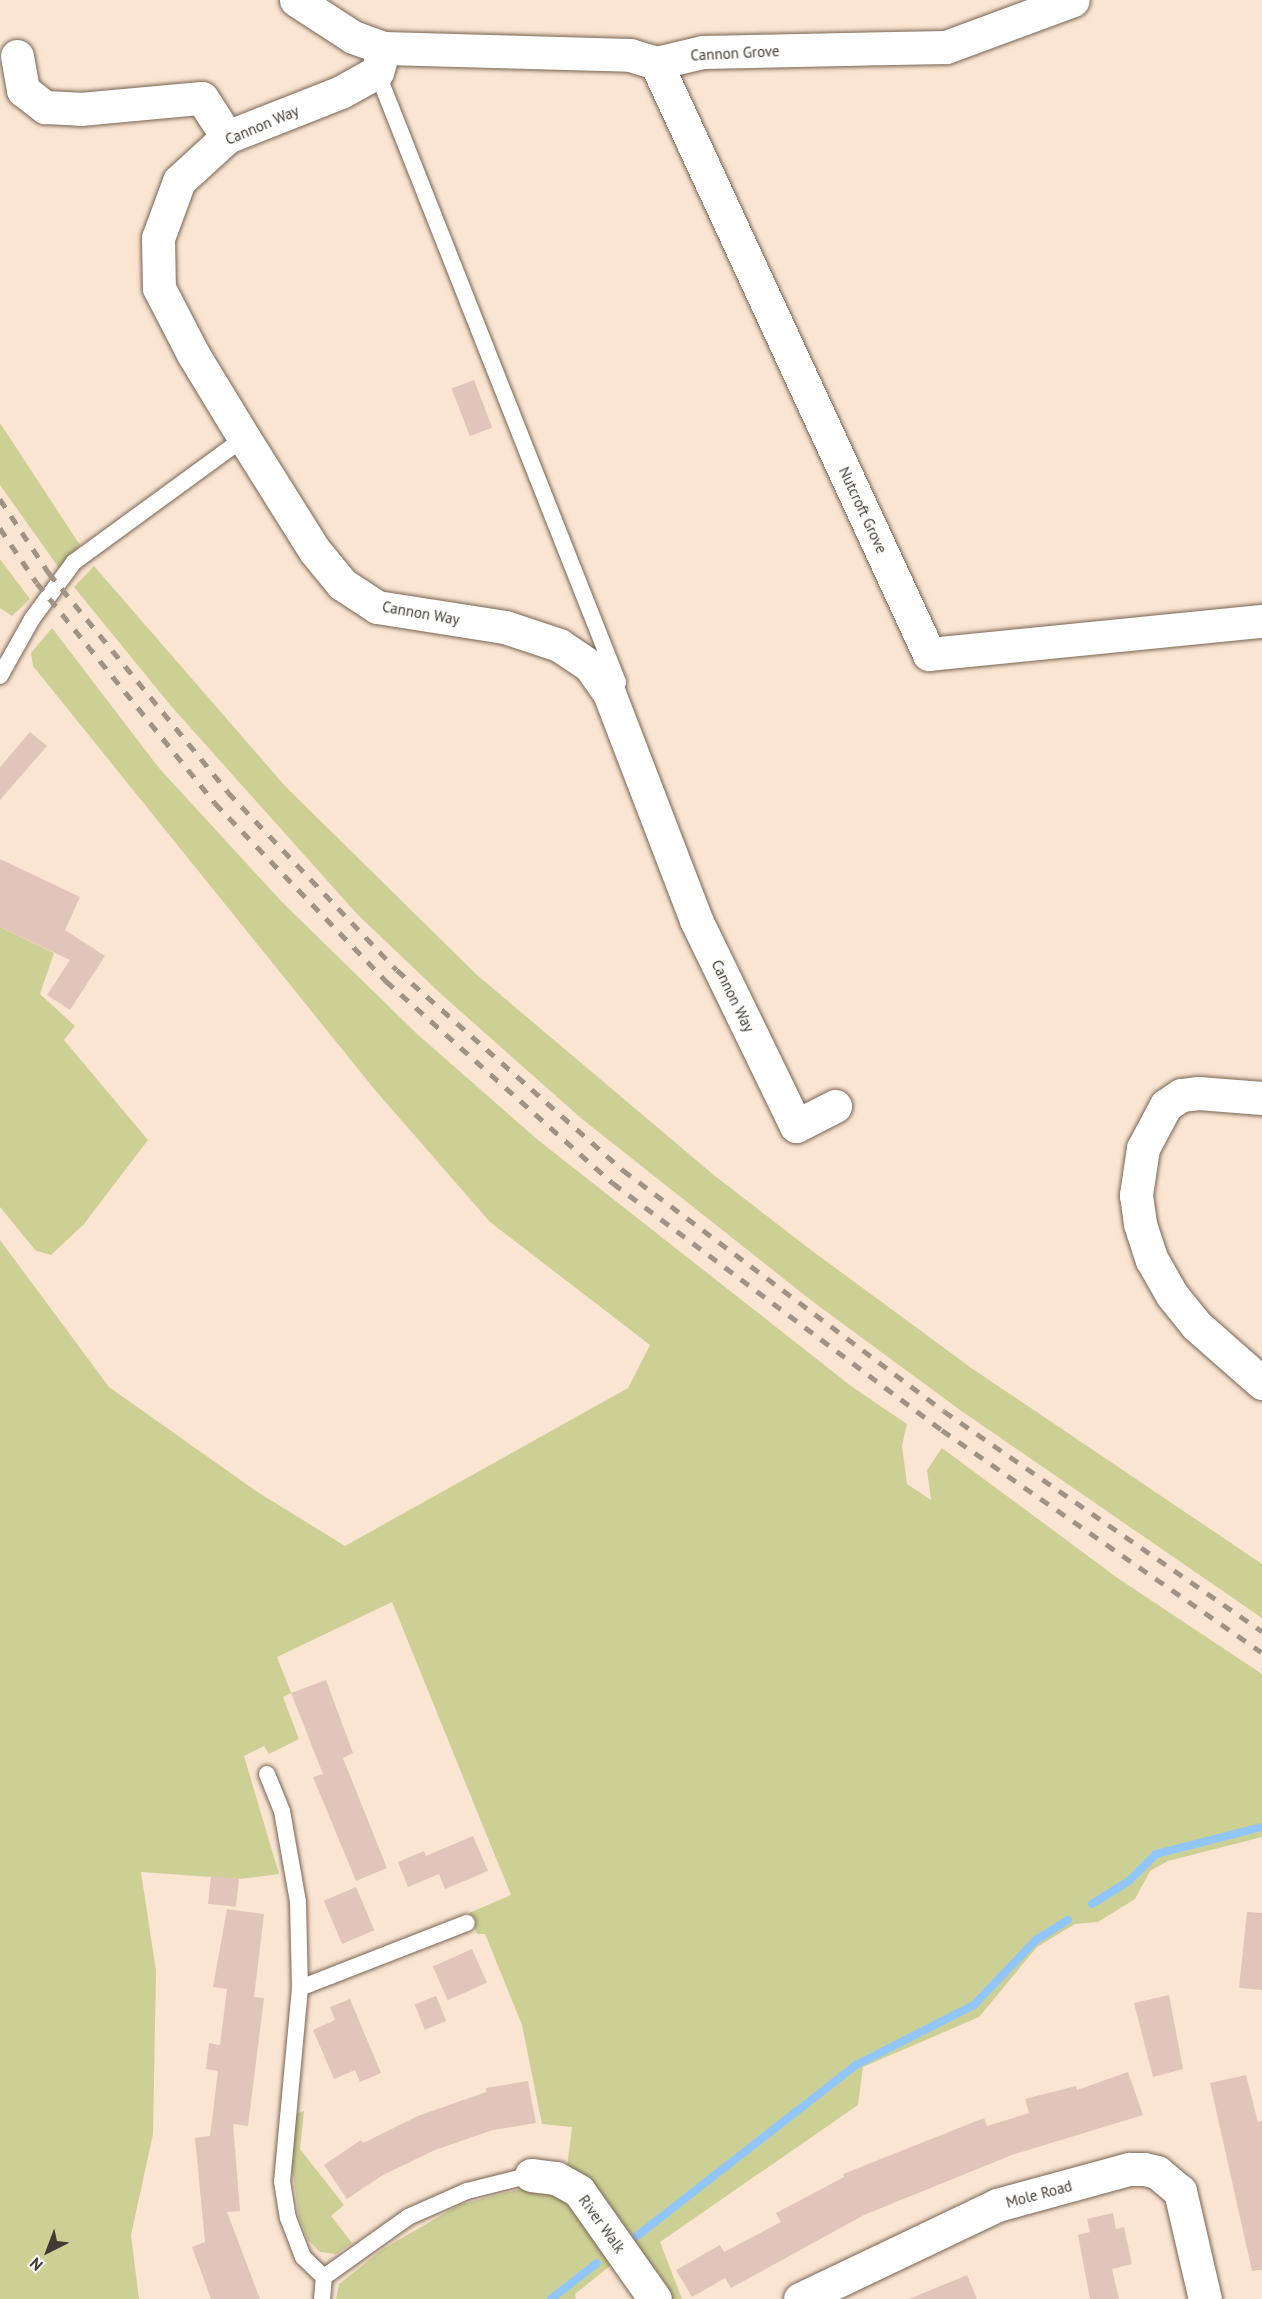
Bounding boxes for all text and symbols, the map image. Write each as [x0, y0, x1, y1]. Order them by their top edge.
street label: Cannon Grove [690, 42, 780, 64]
street label: Cannon Way [222, 101, 302, 149]
street label: Nutcroft Grove [835, 464, 891, 556]
street label: Cannon Way [381, 597, 461, 629]
street label: Cannon Way [708, 957, 758, 1035]
street label: Mole Road [1004, 2177, 1074, 2211]
street label: River Walk [575, 2191, 629, 2257]
north arrow [18, 2221, 78, 2281]
text: N [25, 2253, 47, 2275]

